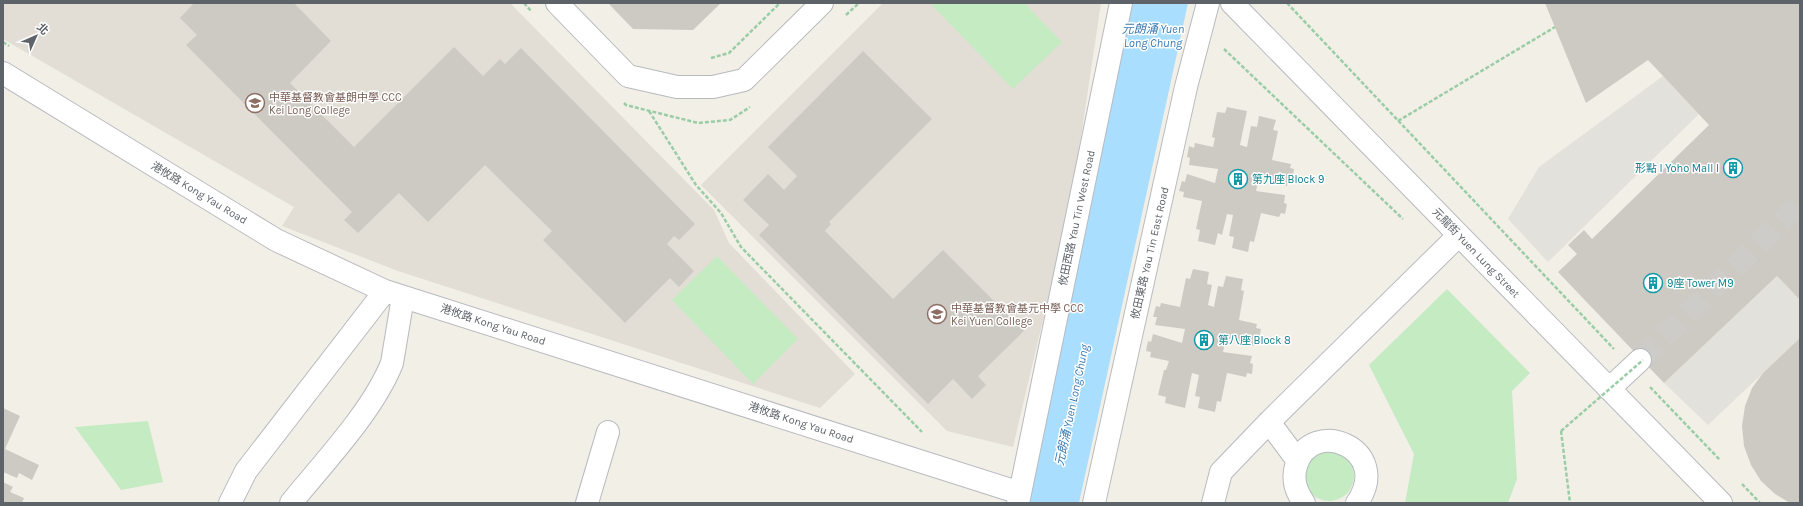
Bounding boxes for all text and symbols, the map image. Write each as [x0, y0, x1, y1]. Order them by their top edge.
north arrow [16, 16, 56, 56]
text: 北 [34, 21, 51, 38]
water label: 元朗涌 Yuen Long Chung [1122, 22, 1184, 50]
place label: 中華基督教會基朗中學 CCC Kei Long College [269, 91, 402, 117]
school or university icon: 中華基督教會基朗中學 CCC Kei Long College [244, 92, 266, 114]
street label: 攸田西路 Yau Tin West Road [1056, 149, 1098, 287]
building icon: 形點 I Yoho Mall I [1722, 157, 1744, 179]
street label: 港攸路 Kong Yau Road [149, 159, 249, 227]
place label: 形點 I Yoho Mall I [1635, 162, 1719, 175]
building icon: 第九座 Block 9 [1227, 168, 1249, 190]
place label: 第九座 Block 9 [1252, 173, 1324, 186]
street label: 攸田東路 Yau Tin East Road [1128, 186, 1172, 320]
street label: 元龍街 Yuen Lung Street [1430, 205, 1522, 301]
building icon: 9座 Tower M9 [1642, 272, 1664, 294]
place label: 9座 Tower M9 [1667, 277, 1734, 290]
street label: 港攸路 Kong Yau Road [439, 302, 547, 348]
place label: 中華基督教會基元中學 CCC Kei Yuen College [951, 302, 1084, 328]
school or university icon: 中華基督教會基元中學 CCC Kei Yuen College [926, 303, 948, 325]
building icon: 第八座 Block 8 [1193, 329, 1215, 351]
place label: 第八座 Block 8 [1218, 334, 1291, 347]
water label: 元朗涌 Yuen Long Chung [1052, 342, 1092, 467]
street label: 港攸路 Kong Yau Road [747, 400, 855, 446]

